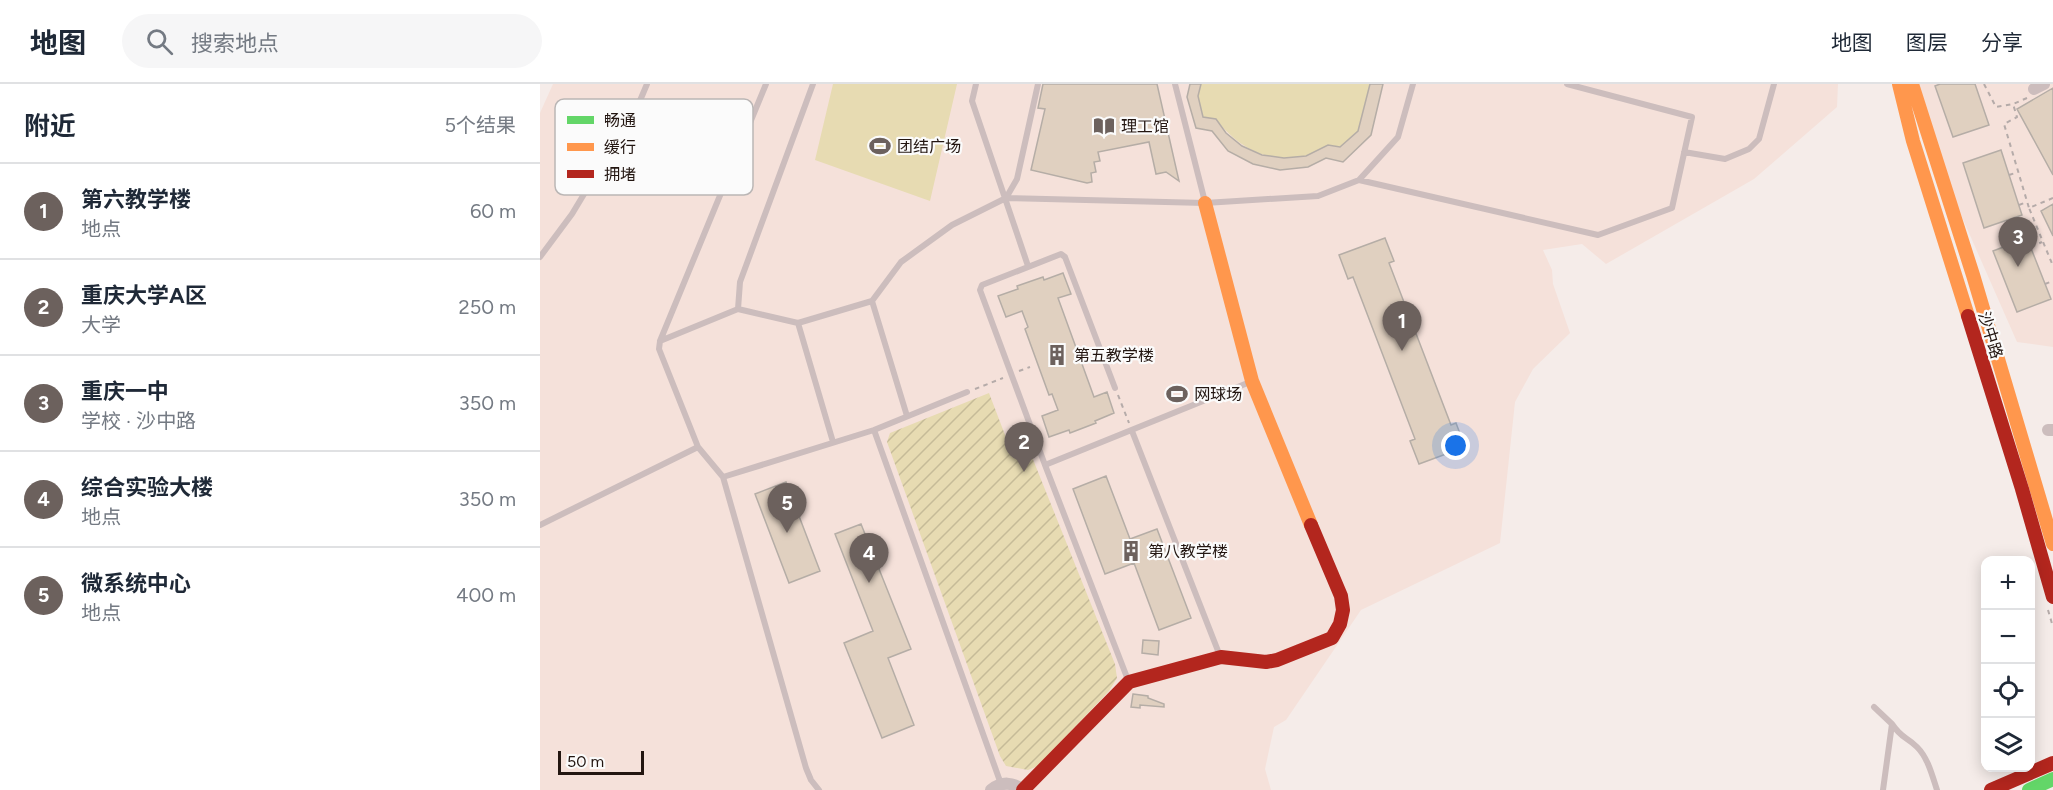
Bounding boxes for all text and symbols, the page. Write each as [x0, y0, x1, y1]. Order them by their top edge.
search box [122, 14, 542, 68]
icon: search [143, 25, 176, 58]
text: 地图 [30, 26, 86, 60]
text: 搜索地点 [191, 30, 279, 57]
text: 地图 [1831, 30, 1873, 55]
text: 图层 [1906, 30, 1948, 55]
text: 分享 [1981, 30, 2023, 55]
legend [555, 99, 753, 195]
text: 附近 [24, 110, 76, 142]
text: 畅通 [604, 111, 636, 130]
text: 5个结果 [445, 113, 516, 137]
library icon: 理工馆 [1092, 114, 1116, 138]
place label: 理工馆 [1121, 117, 1169, 136]
sports icon: 团结广场 [868, 134, 892, 158]
place label: 团结广场 [897, 137, 961, 156]
text: 缓行 [604, 138, 636, 157]
text: 拥堵 [604, 165, 636, 184]
text: 第六教学楼 [81, 186, 191, 213]
text: 1 [39, 199, 48, 223]
text: 60 m [470, 199, 516, 223]
text: 地点 [81, 217, 121, 241]
pin: 3 [1998, 218, 2038, 267]
text: 重庆大学A区 [81, 282, 207, 309]
text: 2 [38, 295, 49, 319]
text: 250 m [459, 295, 516, 319]
pin: 1 [1382, 302, 1422, 351]
street label: 沙中路 [1974, 309, 2007, 361]
text: 大学 [81, 313, 121, 337]
building icon: 第五教学楼 [1045, 343, 1069, 367]
place label: 第五教学楼 [1074, 346, 1154, 365]
text: 重庆一中 [81, 378, 169, 405]
sports icon: 网球场 [1165, 382, 1189, 406]
place label: 网球场 [1194, 385, 1242, 404]
text: 3 [38, 391, 49, 415]
text: 350 m [459, 391, 516, 415]
text: 学校 · 沙中路 [81, 409, 196, 433]
pin: 2 [1004, 422, 1044, 472]
your location [1441, 431, 1470, 460]
text: 综合实验大楼 [81, 474, 213, 501]
pin: 5 [768, 484, 806, 533]
text: 4 [37, 487, 50, 511]
text: 350 m [459, 487, 516, 511]
text: 地点 [81, 505, 121, 529]
pin: 4 [850, 534, 888, 583]
building icon: 第八教学楼 [1119, 539, 1143, 563]
place label: 第八教学楼 [1148, 542, 1228, 561]
map controls [1981, 556, 2035, 772]
button: + [1981, 556, 2035, 610]
text: 微系统中心 [81, 570, 191, 597]
text: 5 [38, 583, 49, 607]
text: 400 m [456, 583, 516, 607]
text: 地点 [81, 601, 121, 625]
button: − [1981, 610, 2035, 664]
button: locate [1981, 664, 2035, 718]
button: layers [1981, 718, 2035, 772]
scale bar [558, 748, 644, 776]
text: 50 m [567, 752, 604, 771]

